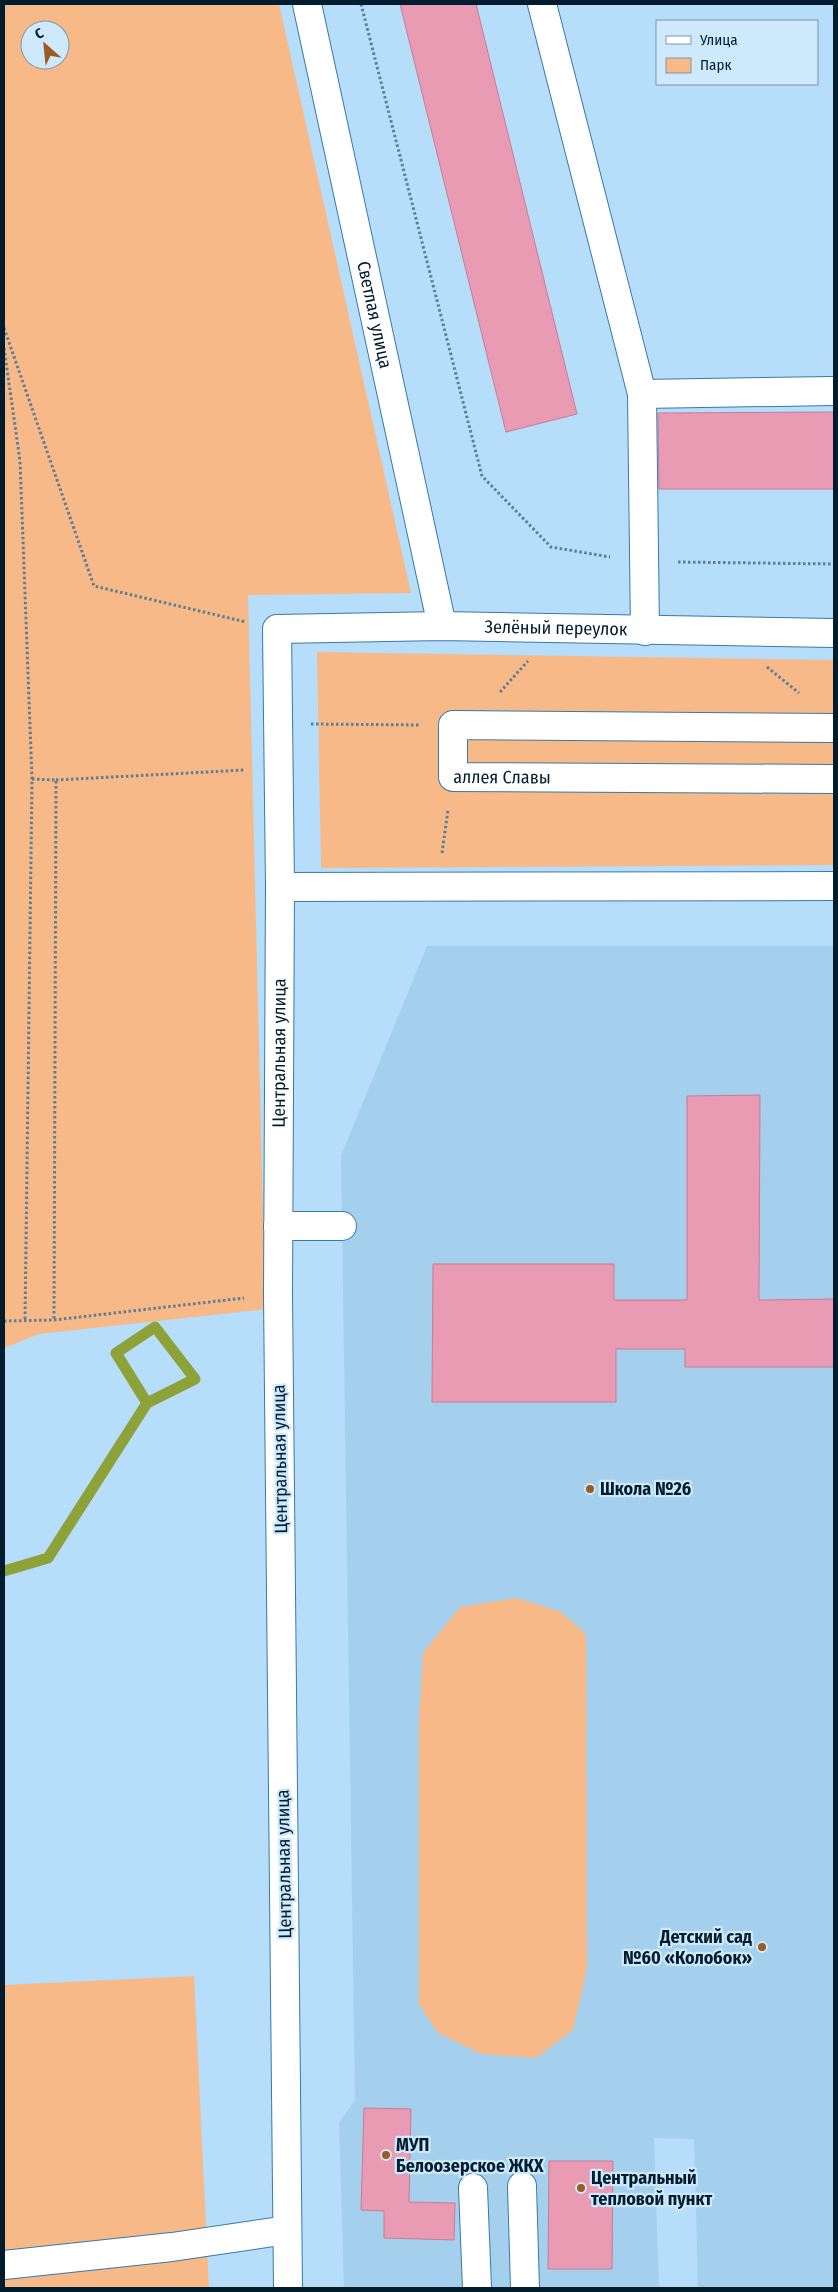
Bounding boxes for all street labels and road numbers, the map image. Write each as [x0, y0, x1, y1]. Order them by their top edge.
street label: Светлая улица [352, 259, 397, 371]
street label: Зелёный переулок [484, 616, 628, 640]
street label: аллея Славы [453, 766, 551, 789]
street label: Центральная улица [268, 978, 291, 1128]
street label: Центральная улица [268, 1384, 292, 1534]
street label: Центральная улица [272, 1789, 296, 1939]

